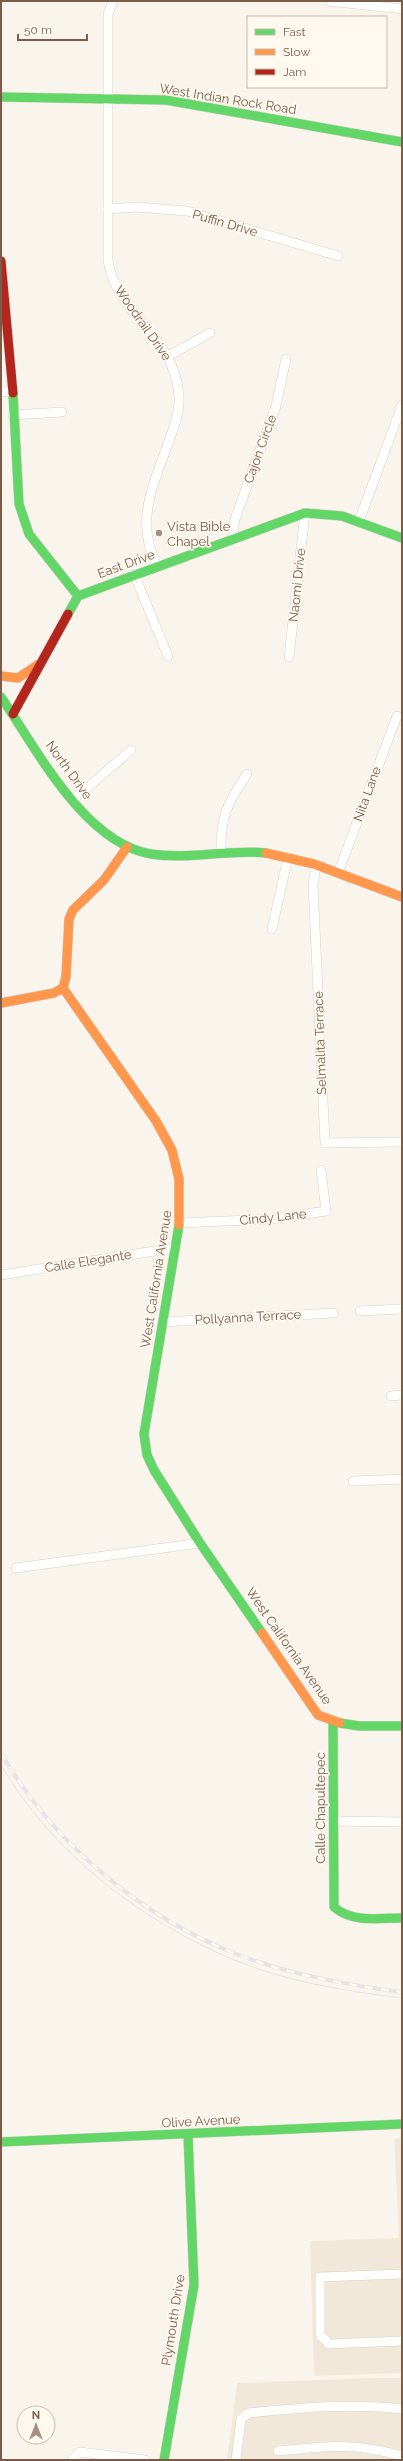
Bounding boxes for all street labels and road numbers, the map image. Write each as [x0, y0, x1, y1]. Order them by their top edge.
street label: West Indian Rock Road [158, 81, 298, 117]
street label: Puffin Drive [191, 207, 260, 240]
street label: Woodrail Drive [112, 283, 175, 364]
street label: Cajon Circle [241, 412, 279, 485]
street label: East Drive [95, 547, 157, 581]
street label: Naomi Drive [286, 547, 308, 623]
street label: North Drive [43, 738, 95, 802]
street label: Nita Lane [350, 764, 384, 824]
street label: Selmalita Terrace [311, 990, 329, 1095]
street label: Cindy Lane [239, 1206, 308, 1228]
street label: West California Avenue [138, 1209, 174, 1349]
street label: Calle Elegante [44, 1247, 133, 1275]
street label: Pollyanna Terrace [194, 1307, 302, 1327]
street label: West California Avenue [243, 1585, 335, 1708]
street label: Calle Chapultepec [313, 1752, 328, 1864]
street label: Olive Avenue [161, 2111, 241, 2131]
street label: Plymouth Drive [158, 2273, 188, 2367]

